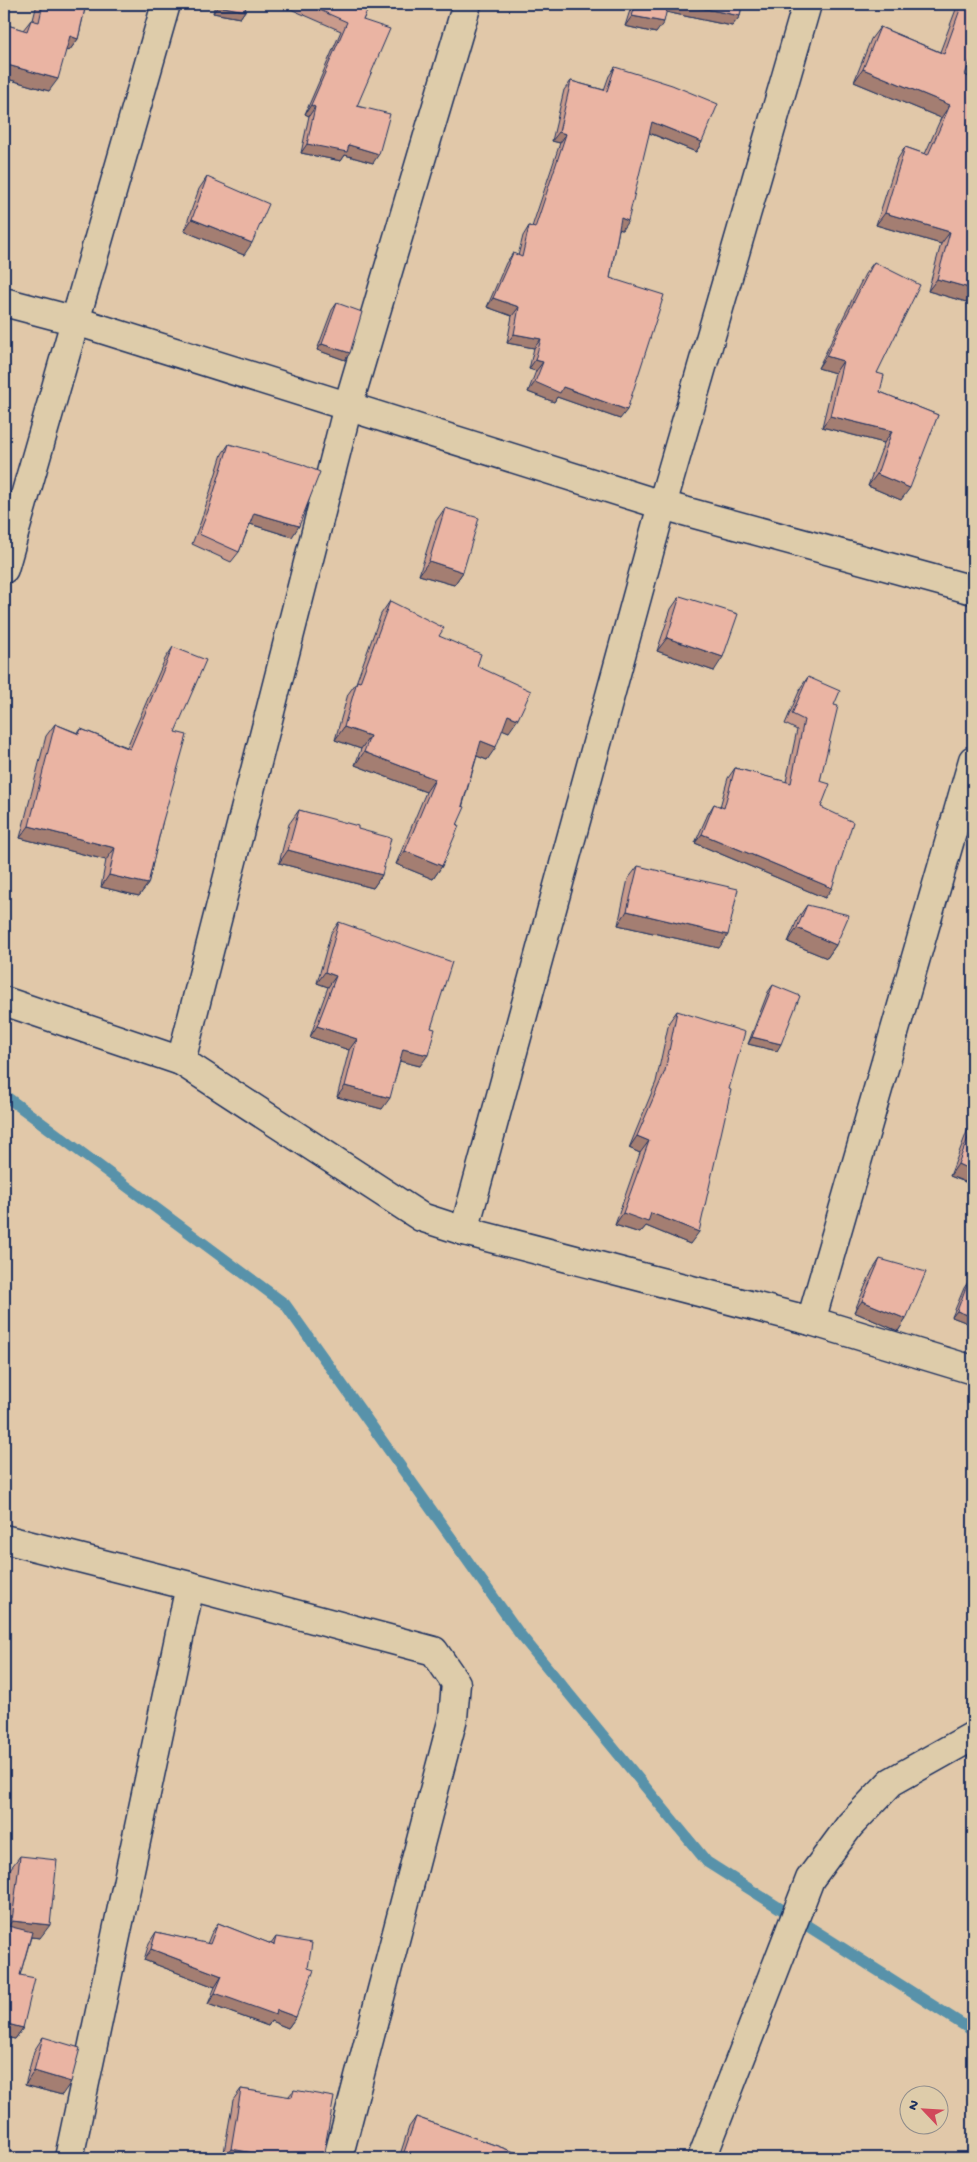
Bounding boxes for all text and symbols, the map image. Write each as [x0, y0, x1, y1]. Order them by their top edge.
north arrow [900, 2084, 950, 2134]
text: N [905, 2098, 924, 2113]

